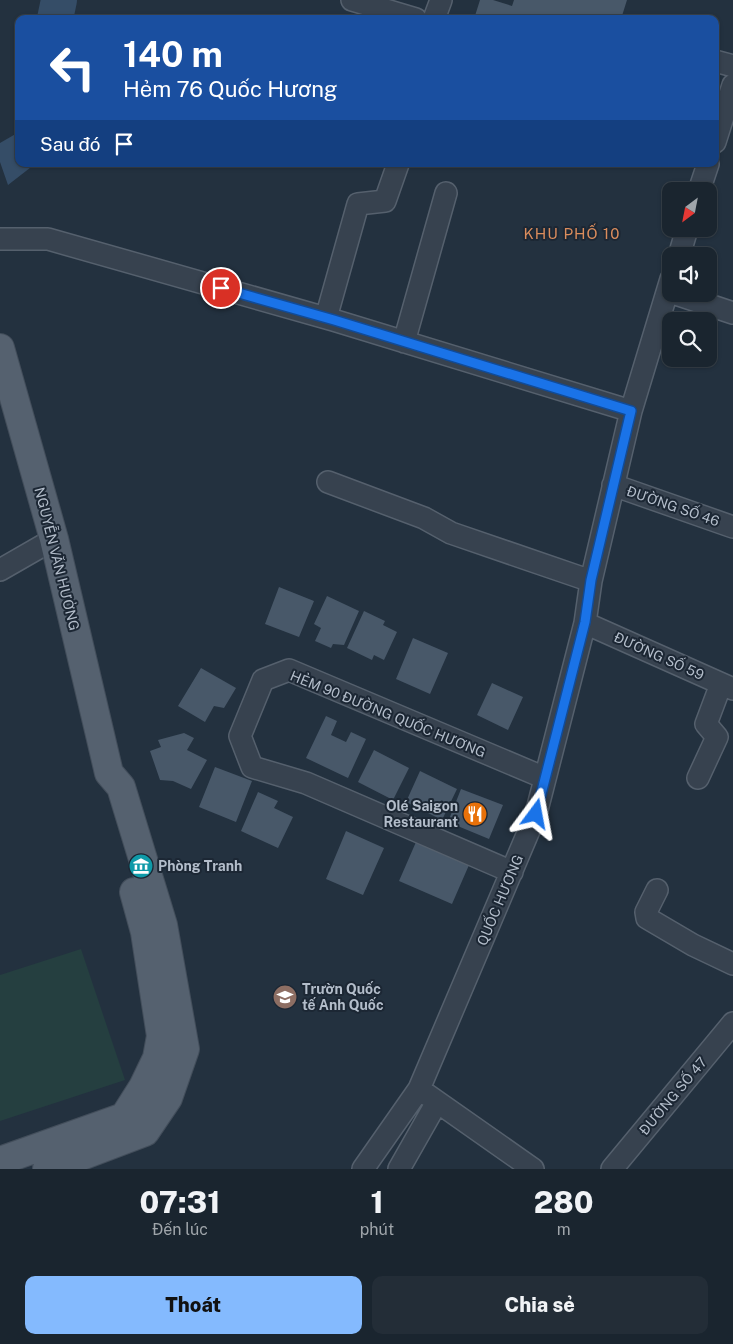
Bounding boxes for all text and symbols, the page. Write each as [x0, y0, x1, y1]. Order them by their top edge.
text: 140 m [123, 34, 223, 75]
icon: left [40, 35, 105, 100]
text: Hẻm 76 Quốc Hương [123, 76, 338, 102]
icon: arrive [110, 130, 138, 158]
text: Sau đó [40, 133, 100, 155]
north arrow [662, 182, 718, 238]
map controls [662, 182, 717, 367]
district label: KHU PHỐ 10 [524, 223, 620, 242]
button: sound [662, 247, 717, 302]
pin [200, 267, 242, 309]
icon: arrive [207, 274, 235, 302]
button: search [662, 312, 717, 367]
street label: ĐƯỜNG SỐ 46 [625, 480, 723, 529]
street label: NGUYỄN VĂN HƯỞNG [31, 485, 85, 632]
street label: ĐƯỜNG SỐ 59 [611, 626, 708, 683]
street label: HẺM 90 ĐƯỜNG QUỐC HƯƠNG [288, 665, 489, 761]
position arrow [509, 787, 561, 839]
place label: Olé Saigon Restaurant [384, 798, 458, 830]
restaurant icon: Olé Saigon Restaurant [462, 801, 488, 827]
street label: QUỐC HƯƠNG [471, 851, 526, 948]
museum icon: Phòng Tranh [128, 853, 154, 879]
place label: Phòng Tranh [158, 858, 242, 874]
place label: Trườn Quốc tế Anh Quốc [302, 981, 384, 1013]
school or university icon: Trườn Quốc tế Anh Quốc [272, 984, 298, 1010]
street label: ĐƯỜNG SỐ 47 [634, 1052, 710, 1138]
text: 07:31 [140, 1184, 220, 1220]
text: 1 [370, 1184, 384, 1220]
text: 280 [534, 1184, 593, 1220]
text: Đến lúc [152, 1220, 208, 1239]
text: phút [360, 1220, 394, 1239]
text: m [557, 1220, 570, 1239]
button: Thoát [25, 1276, 362, 1334]
button: Chia sẻ [372, 1276, 708, 1334]

